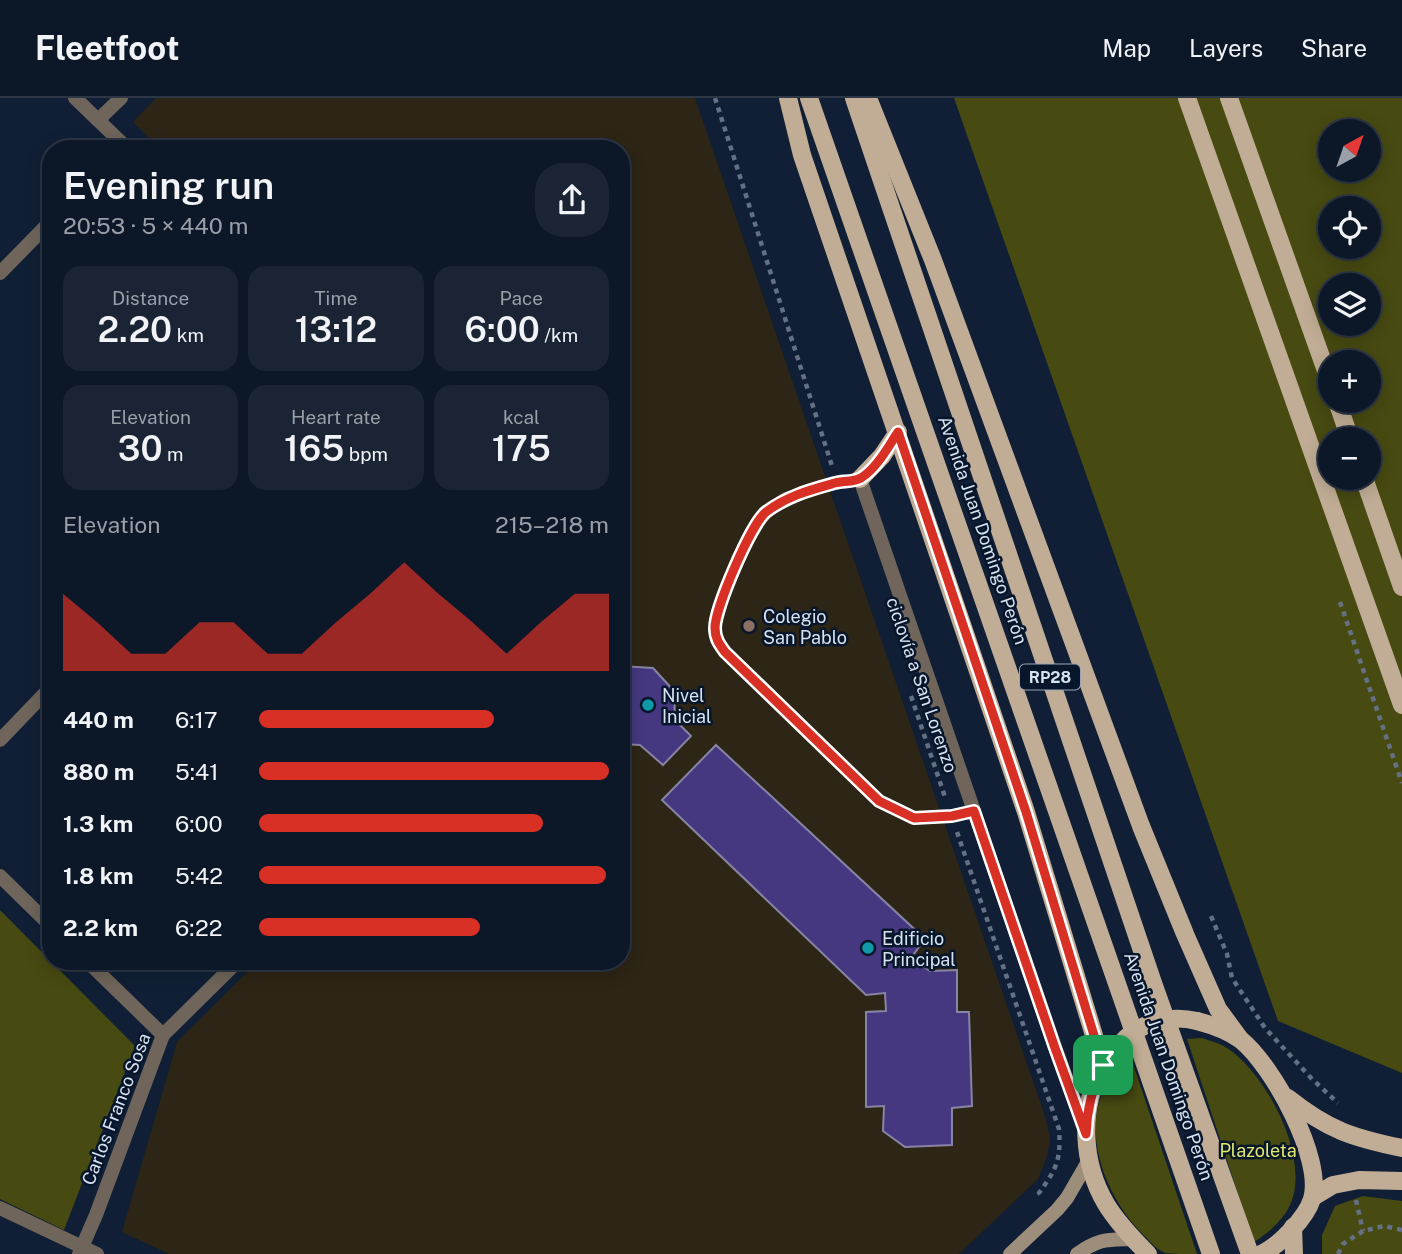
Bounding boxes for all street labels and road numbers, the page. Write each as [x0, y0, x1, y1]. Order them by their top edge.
street label: Avenida Juan Domingo Perón [934, 413, 1032, 647]
street label: ciclovía a San Lorenzo [882, 595, 962, 775]
road number: RP28 [1020, 664, 1080, 690]
street label: Avenida Juan Domingo Perón [1120, 949, 1218, 1183]
street label: Carlos Franco Sosa [77, 1030, 155, 1188]

